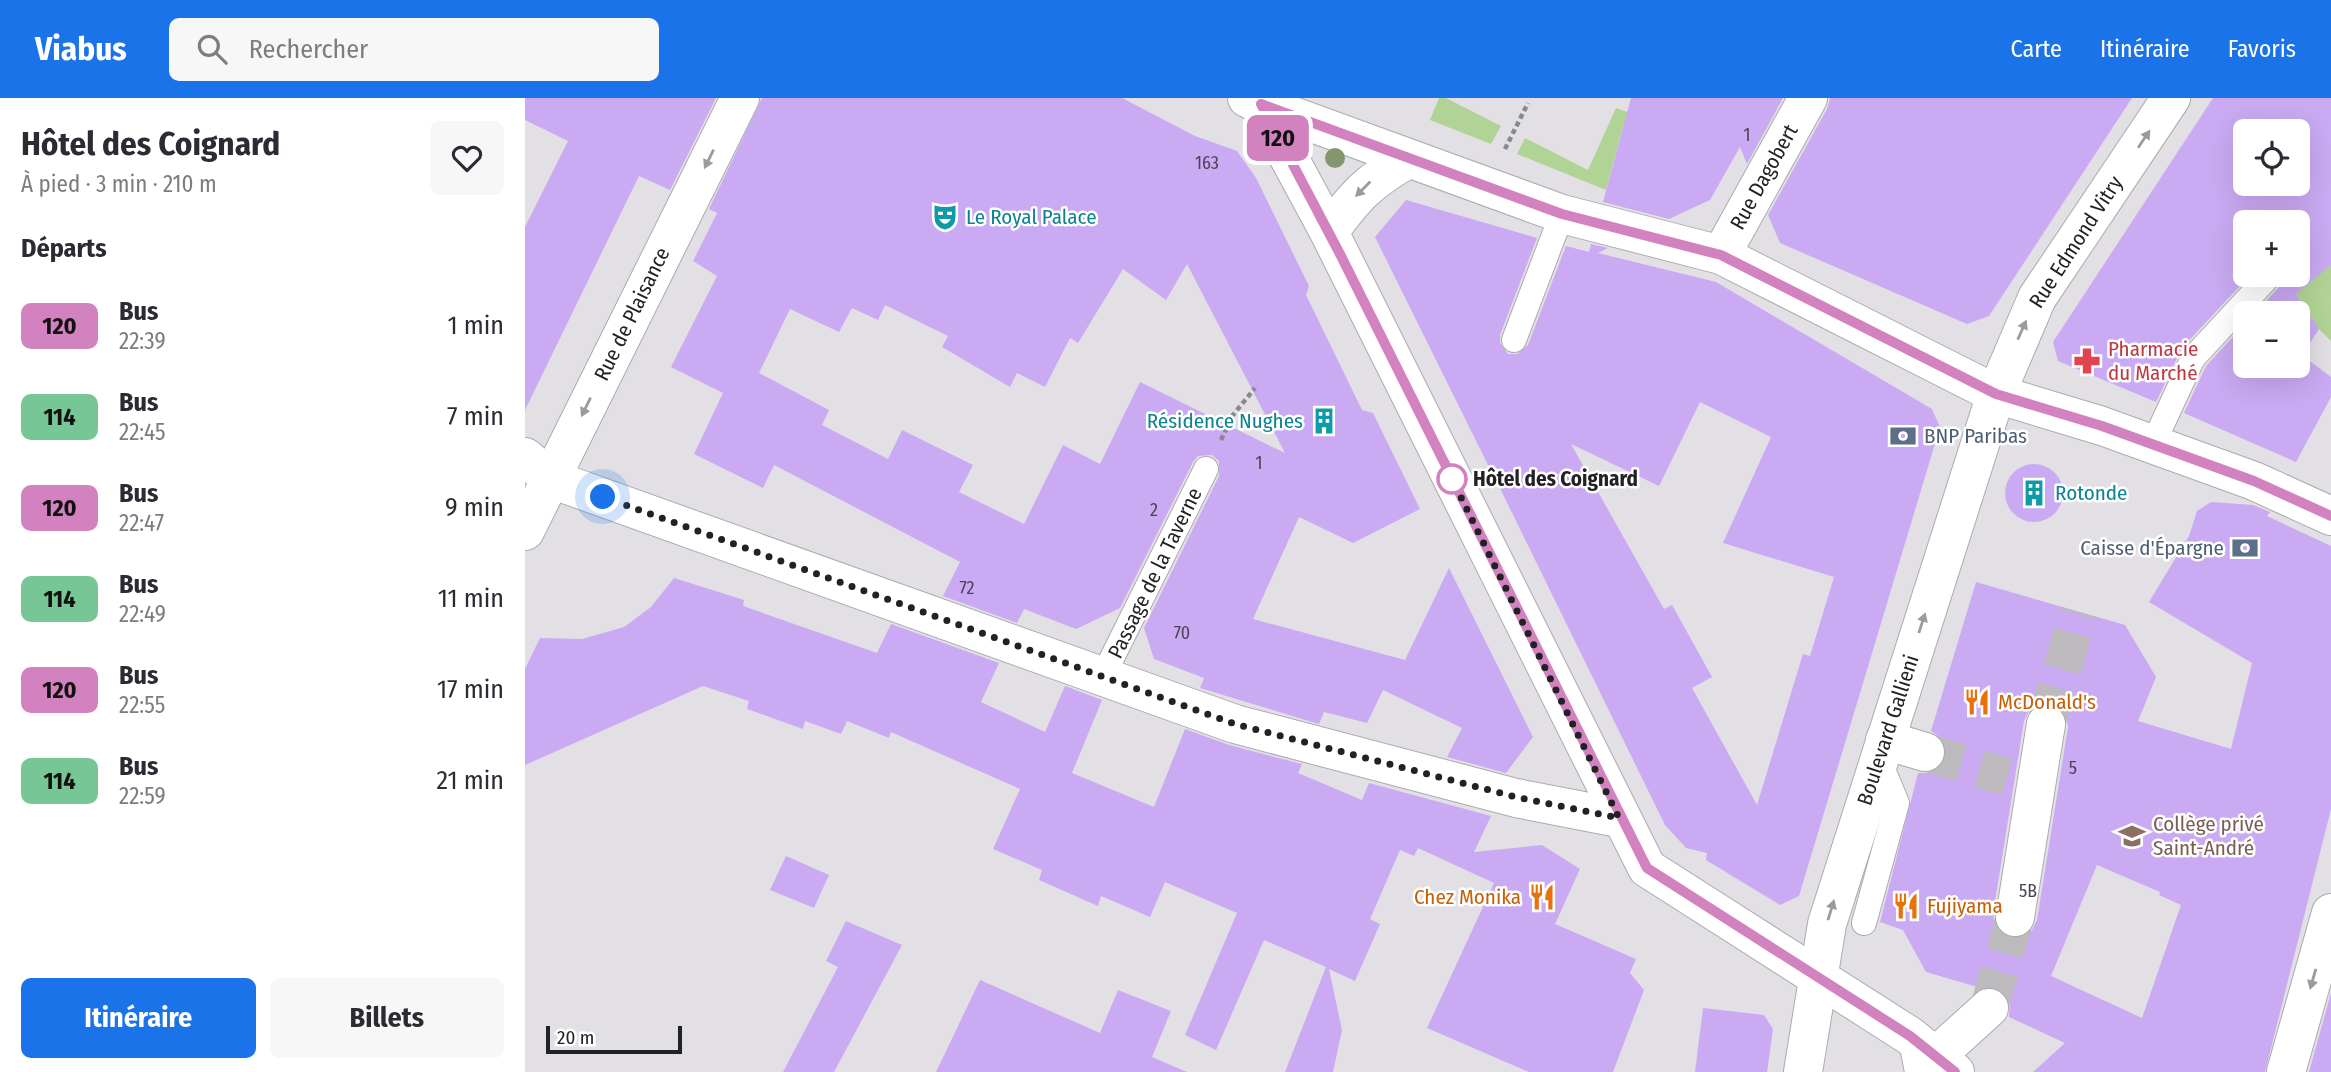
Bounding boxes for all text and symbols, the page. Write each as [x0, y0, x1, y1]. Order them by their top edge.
search box [169, 18, 659, 81]
text: Viabus [35, 29, 127, 69]
icon: search [193, 30, 231, 68]
text: Rechercher [249, 34, 368, 65]
text: Carte [2011, 35, 2062, 63]
text: Itinéraire [2100, 35, 2190, 63]
text: Favoris [2228, 35, 2296, 63]
line badge: 120 [1238, 115, 1318, 161]
map controls [2233, 119, 2310, 378]
button: locate [2233, 119, 2310, 196]
street label: Rue Dagobert [1724, 120, 1804, 234]
button: heart [430, 121, 504, 195]
text: Hôtel des Coignard [21, 124, 280, 164]
text: 120 [1261, 124, 1295, 152]
house number: 1 [1743, 124, 1751, 146]
one-way arrow [2137, 130, 2151, 148]
one-way arrow [704, 149, 715, 169]
house number: 163 [1195, 152, 1219, 174]
text: À pied · 3 min · 210 m [21, 170, 217, 198]
street label: Rue Edmond Vitry [2024, 170, 2129, 313]
one-way arrow [1355, 180, 1371, 197]
theatre icon: Le Royal Palace [930, 202, 960, 232]
place label: Le Royal Palace [966, 204, 1097, 230]
button: + [2233, 210, 2310, 287]
text: Départs [21, 233, 107, 264]
street label: Rue de Plaisance [588, 243, 676, 385]
text: Bus [119, 296, 158, 327]
button: − [2233, 301, 2310, 378]
text: 1 min [448, 310, 504, 341]
text: 120 [42, 312, 77, 340]
one-way arrow [2017, 320, 2028, 341]
text: 22:39 [119, 327, 166, 355]
place label: Pharmacie du Marché [2108, 336, 2198, 386]
pharmacy icon: Pharmacie du Marché [2072, 346, 2102, 376]
text: Bus [119, 387, 158, 418]
one-way arrow [581, 397, 592, 417]
text: 7 min [447, 401, 504, 432]
text: 114 [43, 403, 76, 431]
building icon: Résidence Nughes [1309, 406, 1339, 436]
place label: Résidence Nughes [1147, 408, 1303, 434]
text: 22:45 [119, 418, 166, 446]
bank icon: BNP Paribas [1888, 421, 1918, 451]
place label: BNP Paribas [1924, 423, 2027, 449]
house number: 1 [1255, 452, 1263, 474]
marker: Hôtel des Coignard [1437, 464, 1467, 494]
place label: Hôtel des Coignard [1473, 466, 1638, 492]
text: Bus [119, 478, 158, 509]
building icon: Rotonde [2019, 478, 2049, 508]
your location [585, 479, 620, 514]
place label: Rotonde [2055, 480, 2127, 506]
street label: Passage de la Taverne [1102, 483, 1208, 663]
text: 9 min [445, 492, 504, 523]
text: 120 [42, 494, 77, 522]
house number: 2 [1150, 499, 1158, 521]
text: 22:47 [119, 509, 164, 537]
bank icon: Caisse d'Épargne [2230, 533, 2260, 563]
place label: Caisse d'Épargne [2080, 535, 2224, 561]
text: Bus [119, 569, 158, 600]
house number: 72 [959, 577, 975, 599]
text: 11 min [438, 583, 504, 614]
text: 114 [43, 585, 76, 613]
text: 22:49 [119, 600, 166, 628]
one-way arrow [1917, 612, 1928, 633]
house number: 70 [1174, 622, 1190, 644]
street label: Boulevard Gallieni [1851, 651, 1925, 809]
text: Bus [119, 660, 158, 691]
text: 17 min [437, 674, 504, 705]
text: 120 [42, 676, 77, 704]
restaurant icon: McDonald's [1962, 687, 1992, 717]
place label: McDonald's [1998, 689, 2096, 715]
text: 22:55 [119, 691, 165, 719]
text: Bus [119, 751, 158, 782]
house number: 5 [2069, 757, 2077, 779]
text: 21 min [437, 765, 504, 796]
text: 114 [43, 767, 76, 795]
text: 22:59 [119, 782, 166, 810]
place label: Collège privé Saint-André [2153, 811, 2264, 861]
school or university icon: Collège privé Saint-André [2117, 821, 2147, 851]
house number: 5B [2019, 880, 2037, 902]
restaurant icon: Chez Monika [1527, 882, 1557, 912]
place label: Chez Monika [1414, 884, 1521, 910]
restaurant icon: Fujiyama [1891, 891, 1921, 921]
place label: Fujiyama [1927, 893, 2003, 919]
one-way arrow [1827, 899, 1837, 920]
one-way arrow [2307, 969, 2317, 990]
button: Itinéraire [21, 978, 256, 1058]
button: Billets [270, 978, 504, 1058]
scale bar [546, 1023, 683, 1055]
text: 20 m [557, 1026, 594, 1049]

